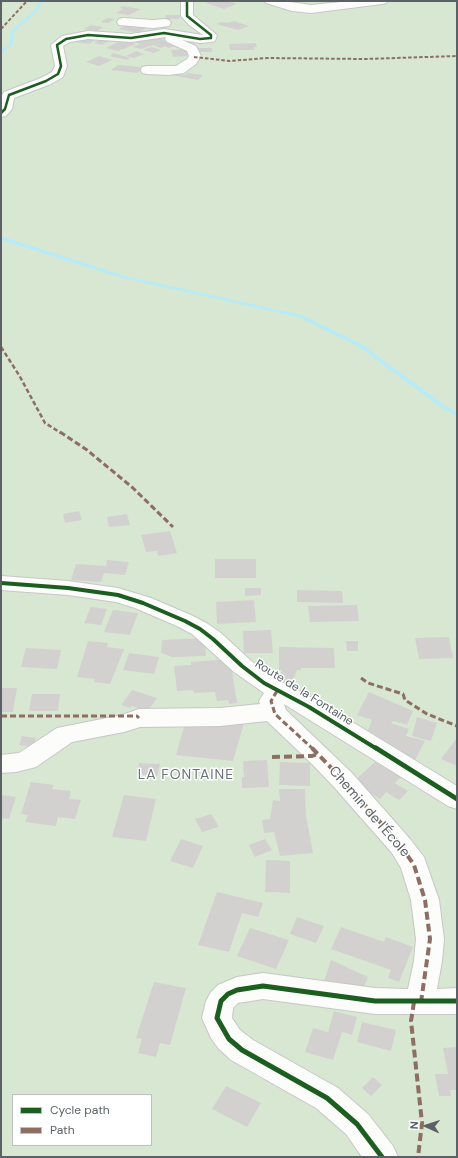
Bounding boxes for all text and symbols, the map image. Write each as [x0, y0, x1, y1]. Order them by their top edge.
street label: Route de la Fontaine [252, 657, 356, 729]
street label: Chemin de l'École [325, 763, 413, 861]
district label: LA FONTAINE [138, 767, 234, 783]
legend [12, 1094, 152, 1146]
text: Cycle path [50, 1102, 110, 1118]
north arrow [406, 1106, 446, 1146]
text: N [407, 1121, 421, 1130]
text: Path [50, 1122, 75, 1138]

